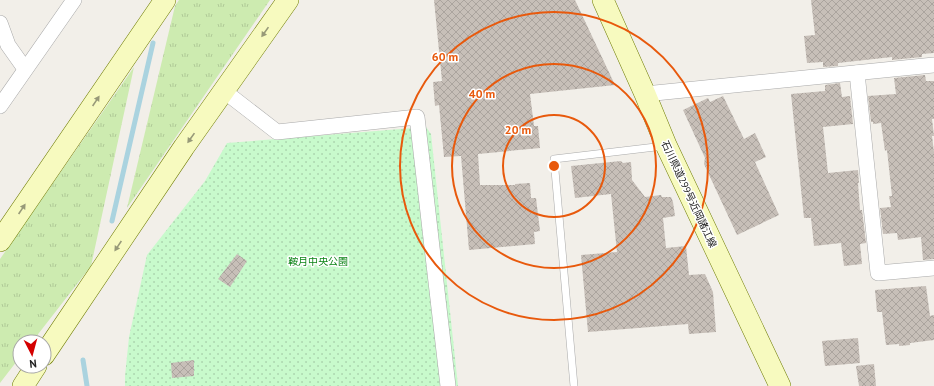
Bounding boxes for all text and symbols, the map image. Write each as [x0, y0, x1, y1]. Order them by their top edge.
one-way arrow [261, 27, 269, 37]
text: 60 m [432, 49, 458, 64]
text: 40 m [469, 86, 495, 101]
one-way arrow [92, 96, 100, 107]
text: 20 m [505, 122, 531, 137]
one-way arrow [187, 133, 195, 144]
street label: 石川県道299号近岡諸江線 [659, 139, 719, 249]
centre of rings [547, 159, 561, 173]
one-way arrow [18, 203, 26, 214]
one-way arrow [114, 240, 121, 252]
park label: 鞍月中央公園 [288, 255, 348, 268]
north arrow [12, 334, 52, 374]
text: N [29, 357, 37, 371]

